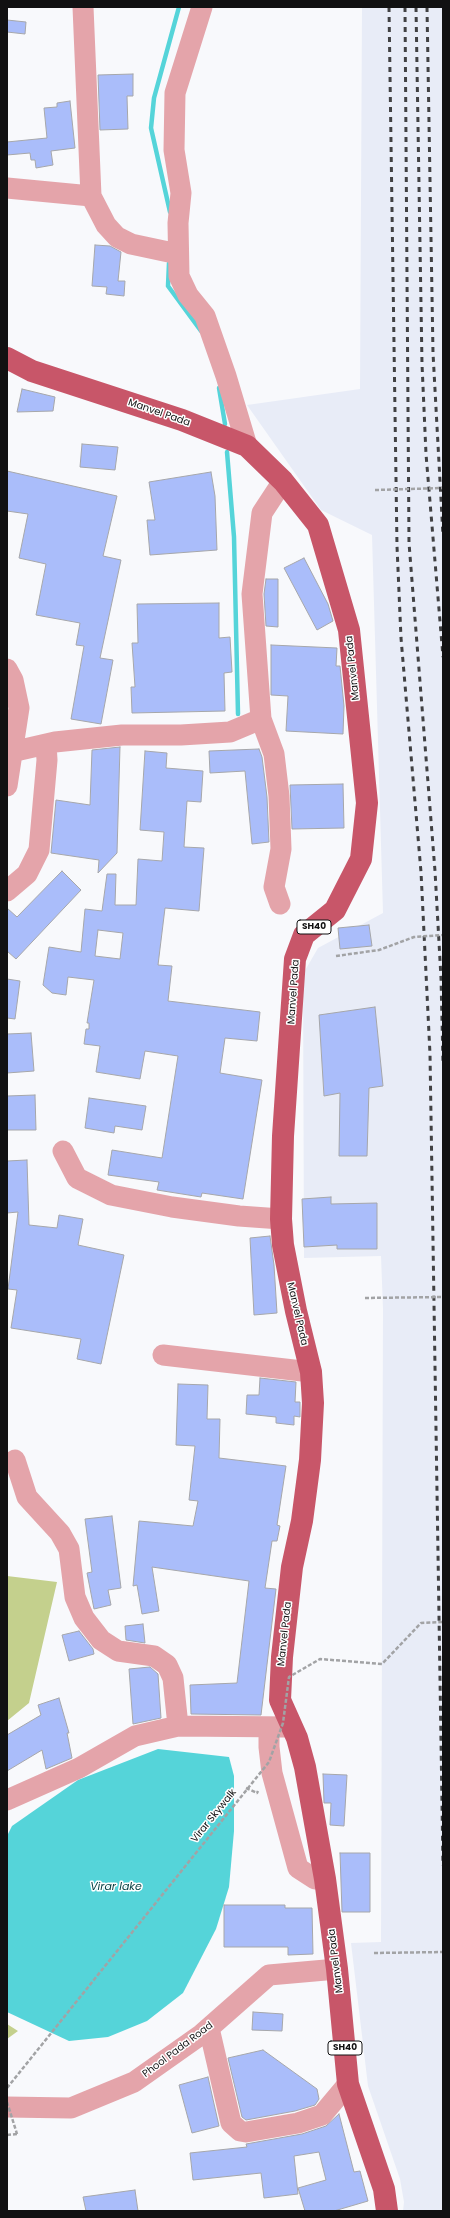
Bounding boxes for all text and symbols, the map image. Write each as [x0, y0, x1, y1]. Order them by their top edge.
street label: Manvel Pada [126, 397, 192, 429]
street label: Manvel Pada [344, 635, 362, 701]
road number: SH40 [297, 920, 331, 934]
street label: Manvel Pada [286, 959, 302, 1025]
street label: Manvel Pada [284, 1281, 310, 1347]
street label: Manvel Pada [276, 1601, 294, 1667]
street label: Virar Skywalk [189, 1787, 239, 1845]
water label: Virar lake [90, 1880, 142, 1894]
street label: Manvel Pada [326, 1928, 346, 1994]
street label: Phool Pada Road [141, 2020, 215, 2080]
road number: SH40 [328, 2041, 362, 2055]

